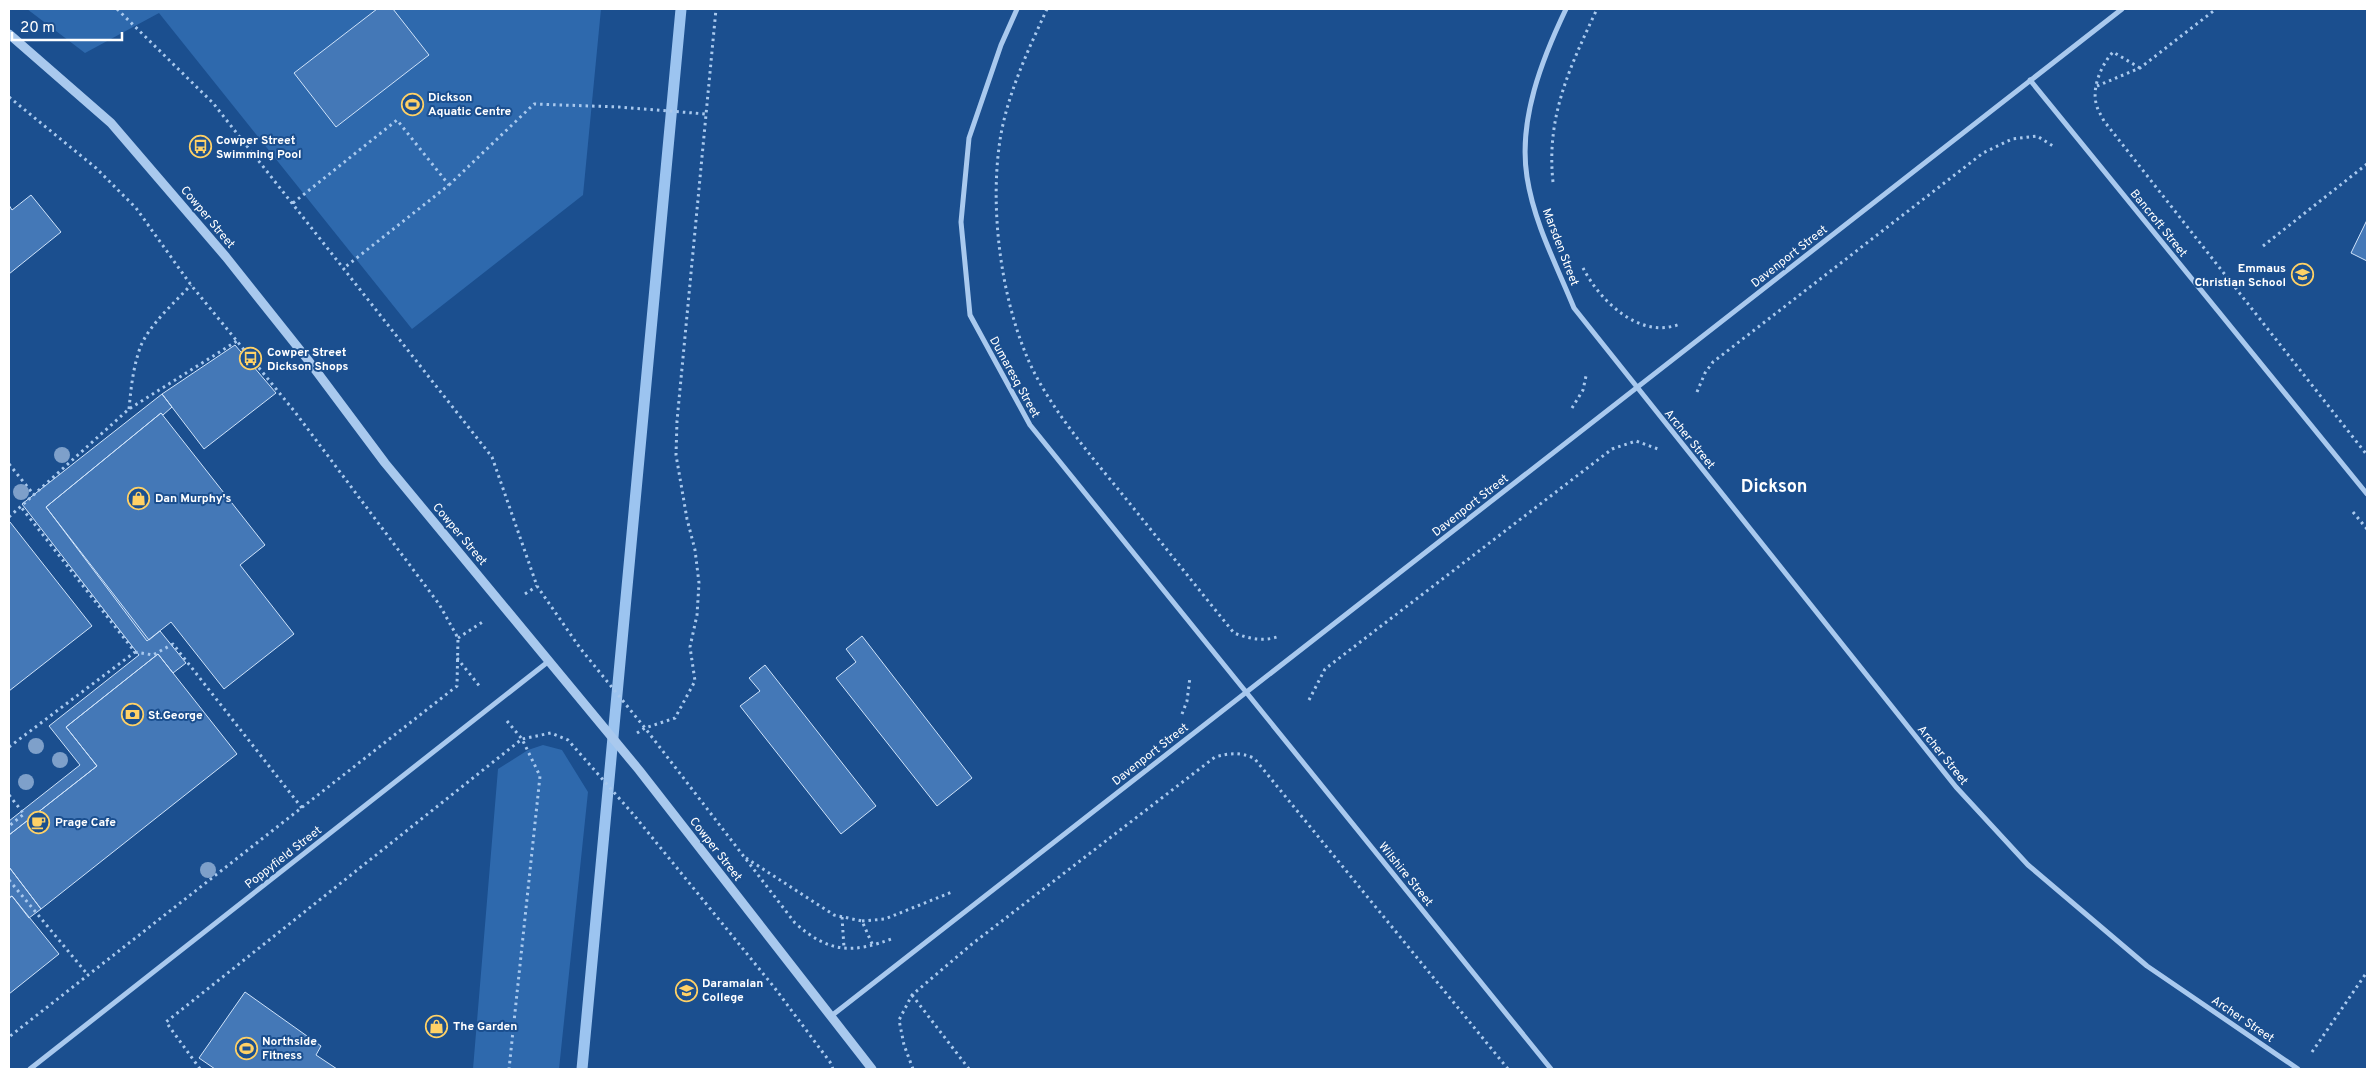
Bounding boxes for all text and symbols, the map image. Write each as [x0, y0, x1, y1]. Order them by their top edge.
scale bar [12, 10, 122, 42]
text: 20 m [20, 19, 55, 38]
place label: Dickson Aquatic Centre [428, 90, 512, 120]
sports icon: Dickson Aquatic Centre [400, 92, 424, 116]
place label: Cowper Street Swimming Pool [216, 133, 302, 163]
bus stop icon: Cowper Street Swimming Pool [188, 135, 212, 159]
street label: Cowper Street [176, 183, 238, 252]
street label: Bancroft Street [2126, 186, 2191, 261]
street label: Marsden Street [1538, 206, 1582, 288]
street label: Davenport Street [1748, 222, 1831, 292]
place label: Emmaus Christian School [2194, 261, 2286, 291]
school or university icon: Emmaus Christian School [2290, 263, 2314, 287]
street label: Dumaresq Street [985, 334, 1043, 421]
place label: Cowper Street Dickson Shops [267, 345, 348, 375]
bus stop icon: Cowper Street Dickson Shops [239, 347, 263, 371]
street label: Archer Street [1660, 406, 1718, 473]
street label: Davenport Street [1429, 471, 1512, 541]
district label: Dickson [1741, 476, 1807, 499]
shop icon: Dan Murphy's [127, 486, 151, 510]
place label: Dan Murphy's [155, 491, 232, 507]
street label: Cowper Street [428, 500, 490, 569]
bank icon: St.George [120, 703, 144, 727]
place label: St.George [148, 708, 203, 724]
street label: Davenport Street [1109, 720, 1192, 790]
street label: Archer Street [1913, 722, 1971, 789]
cafe icon: Prage Cafe [27, 810, 51, 834]
street label: Cowper Street [685, 814, 745, 885]
place label: Prage Cafe [55, 815, 116, 831]
street label: Poppyfield Street [242, 823, 325, 893]
street label: Wilshire Street [1374, 839, 1436, 910]
place label: Daramalan College [702, 976, 763, 1006]
school or university icon: Daramalan College [674, 978, 698, 1002]
street label: Archer Street [2208, 993, 2277, 1047]
shop icon: The Garden [425, 1014, 449, 1038]
place label: The Garden [453, 1019, 517, 1035]
place label: Northside Fitness [262, 1034, 317, 1064]
sports icon: Northside Fitness [234, 1036, 258, 1060]

